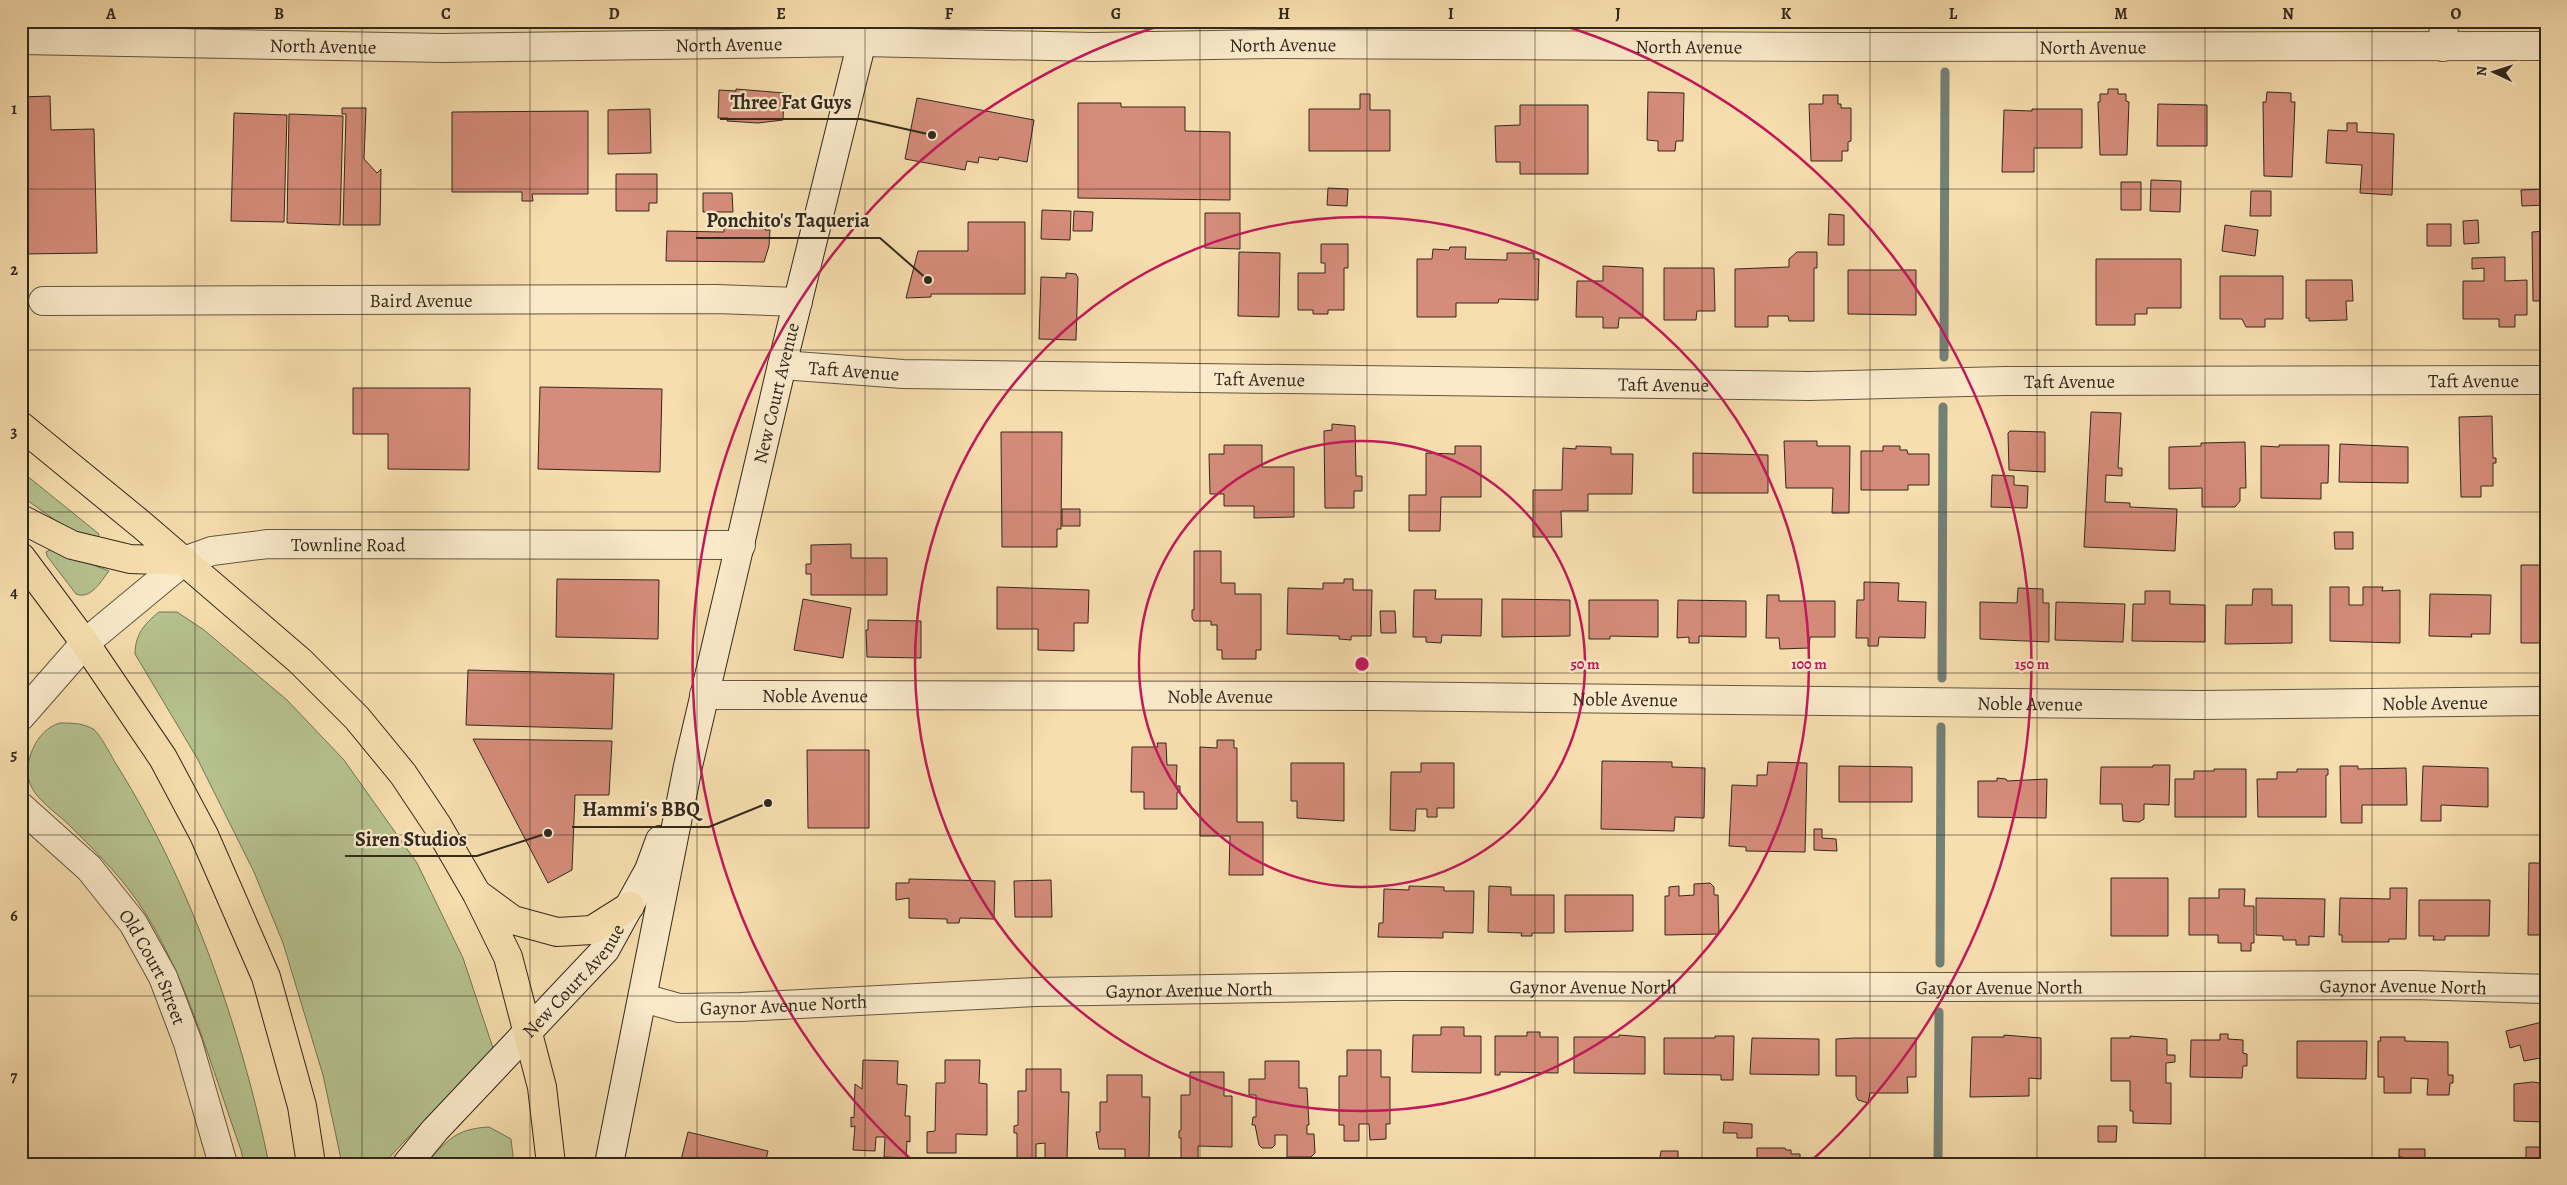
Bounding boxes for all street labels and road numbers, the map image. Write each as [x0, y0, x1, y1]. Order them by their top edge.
street label: North Avenue [675, 31, 783, 59]
street label: North Avenue [1229, 32, 1336, 59]
street label: North Avenue [269, 33, 377, 61]
street label: North Avenue [1635, 34, 1742, 60]
street label: North Avenue [2039, 35, 2146, 61]
street label: Baird Avenue [369, 288, 473, 314]
street label: New Court Avenue [747, 320, 806, 466]
street label: Taft Avenue [807, 355, 900, 388]
street label: Taft Avenue [1214, 366, 1305, 393]
street label: Taft Avenue [2428, 368, 2519, 394]
street label: Taft Avenue [2024, 369, 2115, 395]
street label: Taft Avenue [1618, 371, 1709, 399]
street label: Townline Road [291, 532, 406, 558]
street label: Noble Avenue [762, 683, 868, 709]
street label: Noble Avenue [1167, 684, 1273, 710]
street label: Noble Avenue [1572, 686, 1678, 713]
street label: Noble Avenue [2382, 690, 2488, 717]
street label: Noble Avenue [1977, 691, 2083, 718]
street label: Old Court Street [112, 904, 192, 1029]
street label: New Court Avenue [517, 919, 631, 1044]
street label: Gaynor Avenue North [2320, 973, 2487, 1001]
street label: Gaynor Avenue North [1510, 974, 1677, 1001]
street label: Gaynor Avenue North [1916, 974, 2083, 1001]
street label: Gaynor Avenue North [1105, 976, 1273, 1005]
street label: Gaynor Avenue North [700, 989, 868, 1022]

